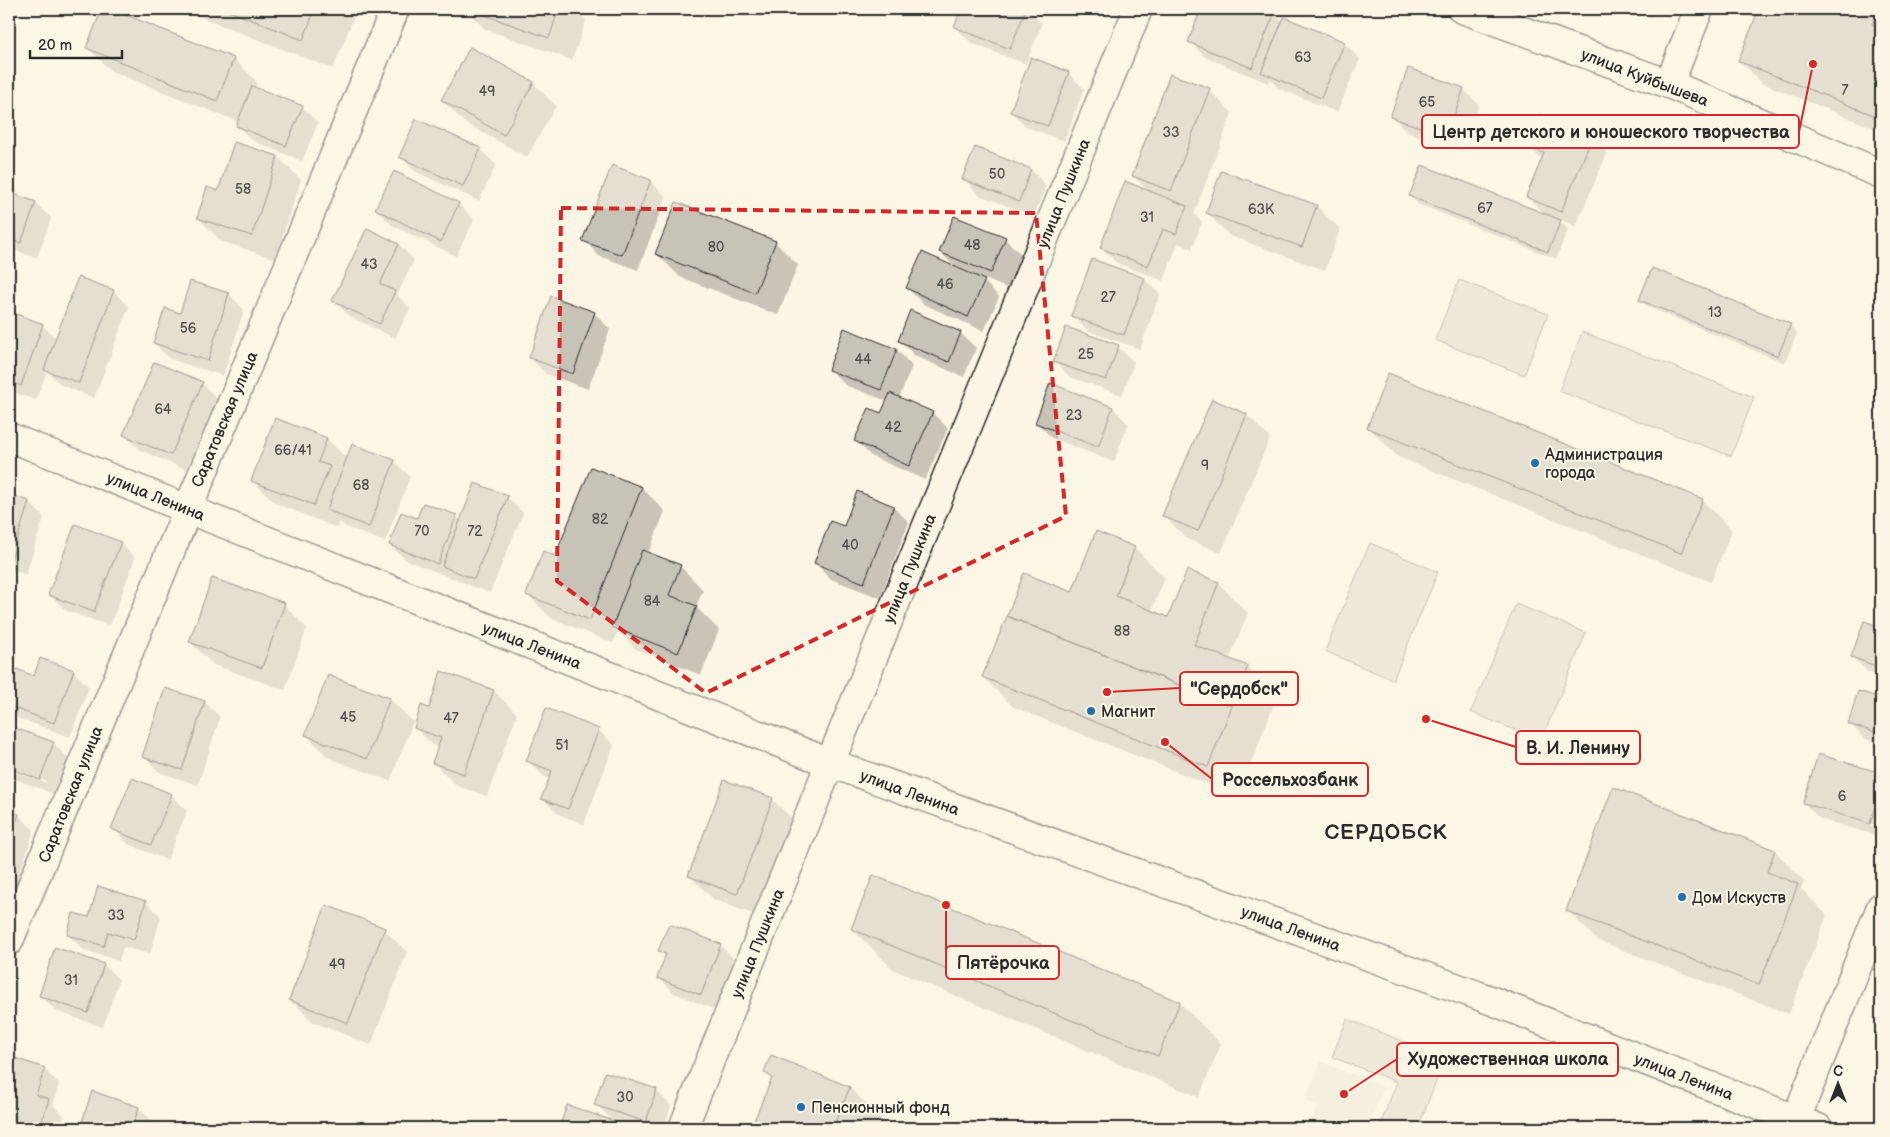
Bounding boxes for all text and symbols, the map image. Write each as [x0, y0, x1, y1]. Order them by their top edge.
scale bar [30, 28, 122, 60]
text: 20 m [38, 36, 72, 55]
street label: улица Куйбышева [1578, 45, 1711, 112]
house number: 63 [1294, 49, 1312, 66]
house number: 7 [1842, 82, 1849, 99]
house number: 49 [479, 83, 495, 100]
house number: 65 [1419, 94, 1435, 111]
callout: Центр детского и юношеского творчества [1422, 115, 1799, 148]
text: Центр детского и юношеского творчества [1432, 122, 1790, 143]
house number: 33 [1162, 124, 1180, 141]
street label: улица Пушкина [1034, 136, 1095, 251]
house number: 50 [989, 166, 1005, 183]
house number: 58 [235, 181, 251, 198]
house number: 67 [1477, 200, 1493, 217]
house number: 63К [1248, 201, 1275, 218]
house number: 31 [1140, 209, 1154, 226]
house number: 48 [964, 237, 980, 254]
house number: 80 [708, 239, 724, 256]
house number: 43 [360, 256, 378, 273]
house number: 46 [936, 276, 954, 293]
house number: 27 [1100, 289, 1116, 306]
house number: 13 [1708, 304, 1722, 321]
house number: 56 [180, 320, 197, 337]
house number: 25 [1078, 346, 1094, 363]
street label: Саратовская улица [188, 348, 263, 490]
house number: 44 [854, 351, 872, 368]
house number: 64 [154, 401, 172, 418]
house number: 23 [1066, 407, 1082, 424]
house number: 42 [885, 419, 902, 436]
house number: 66/41 [274, 442, 312, 459]
place label: Администрация города [1544, 446, 1663, 483]
house number: 9 [1201, 457, 1209, 474]
marker: Администрация города [1529, 457, 1541, 469]
street label: улица Ленина [104, 469, 208, 526]
house number: 68 [353, 477, 369, 494]
house number: 82 [592, 511, 609, 528]
street label: улица Пушкина [880, 511, 941, 626]
house number: 70 [414, 523, 430, 540]
house number: 72 [467, 523, 483, 540]
house number: 40 [842, 537, 858, 554]
house number: 84 [644, 593, 661, 610]
street label: улица Ленина [479, 619, 584, 674]
house number: 88 [1114, 623, 1130, 640]
callout: "Сердобск" [1180, 672, 1298, 705]
text: "Сердобск" [1190, 679, 1288, 700]
place label: Магнит [1101, 703, 1156, 722]
marker: Магнит [1085, 705, 1097, 717]
house number: 45 [340, 709, 356, 726]
house number: 47 [443, 710, 459, 727]
street label: Саратовская улица [35, 723, 108, 866]
callout: В. И. Ленину [1516, 731, 1640, 764]
house number: 51 [555, 737, 569, 754]
text: В. И. Ленину [1526, 738, 1630, 759]
callout: Россельхозбанк [1212, 763, 1368, 796]
street label: улица Ленина [857, 767, 962, 820]
text: Россельхозбанк [1222, 770, 1358, 791]
house number: 6 [1838, 788, 1847, 805]
district label: СЕРДОБСК [1324, 820, 1448, 845]
street label: улица Пушкина [728, 886, 789, 1001]
place label: Дом Искуств [1692, 889, 1786, 908]
marker: Дом Искуств [1676, 891, 1688, 903]
street label: улица Ленина [1238, 903, 1343, 956]
house number: 33 [107, 907, 125, 924]
callout: Пятёрочка [946, 946, 1059, 979]
text: Пятёрочка [957, 953, 1050, 974]
house number: 49 [329, 956, 345, 973]
house number: 31 [64, 972, 78, 989]
callout: Художественная школа [1397, 1043, 1618, 1076]
text: Художественная школа [1407, 1049, 1609, 1070]
street label: улица Ленина [1631, 1050, 1736, 1105]
north arrow [1812, 1060, 1862, 1110]
text: С [1833, 1063, 1843, 1080]
house number: 30 [617, 1089, 633, 1106]
place label: Пенсионный фонд [811, 1099, 950, 1118]
marker: Пенсионный фонд [795, 1101, 807, 1113]

